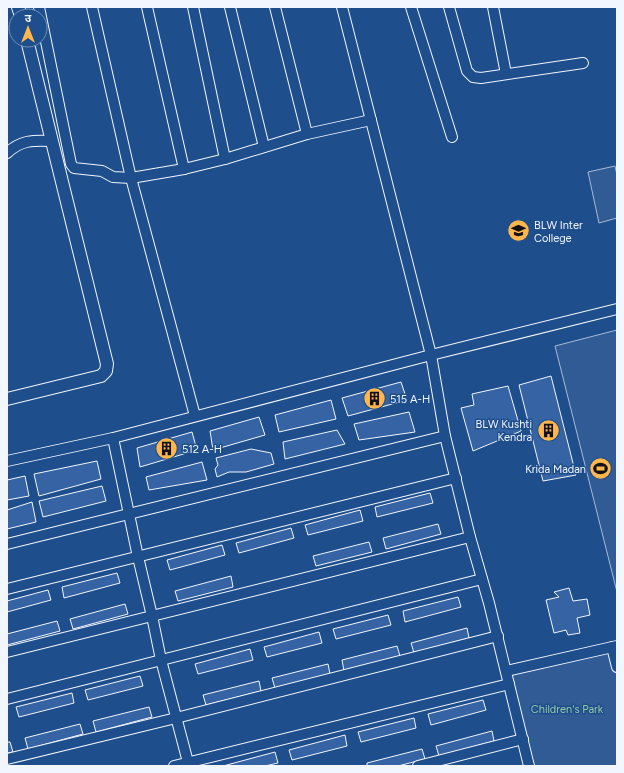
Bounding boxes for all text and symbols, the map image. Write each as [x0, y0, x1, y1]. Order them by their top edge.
north arrow [8, 8, 48, 48]
text: उ [25, 12, 32, 25]
school or university icon: BLW Inter College [505, 218, 531, 244]
place label: BLW Inter College [534, 219, 583, 245]
building icon: 515 A-H [362, 386, 388, 412]
place label: 515 A-H [390, 393, 430, 406]
building icon: BLW Kushti Kendra [535, 417, 561, 443]
place label: BLW Kushti Kendra [475, 418, 532, 444]
building icon: 512 A-H [154, 436, 180, 462]
place label: 512 A-H [182, 443, 222, 456]
sports icon: Krida Madan [588, 456, 614, 482]
place label: Krida Madan [525, 463, 586, 476]
park label: Children's Park [531, 703, 604, 716]

